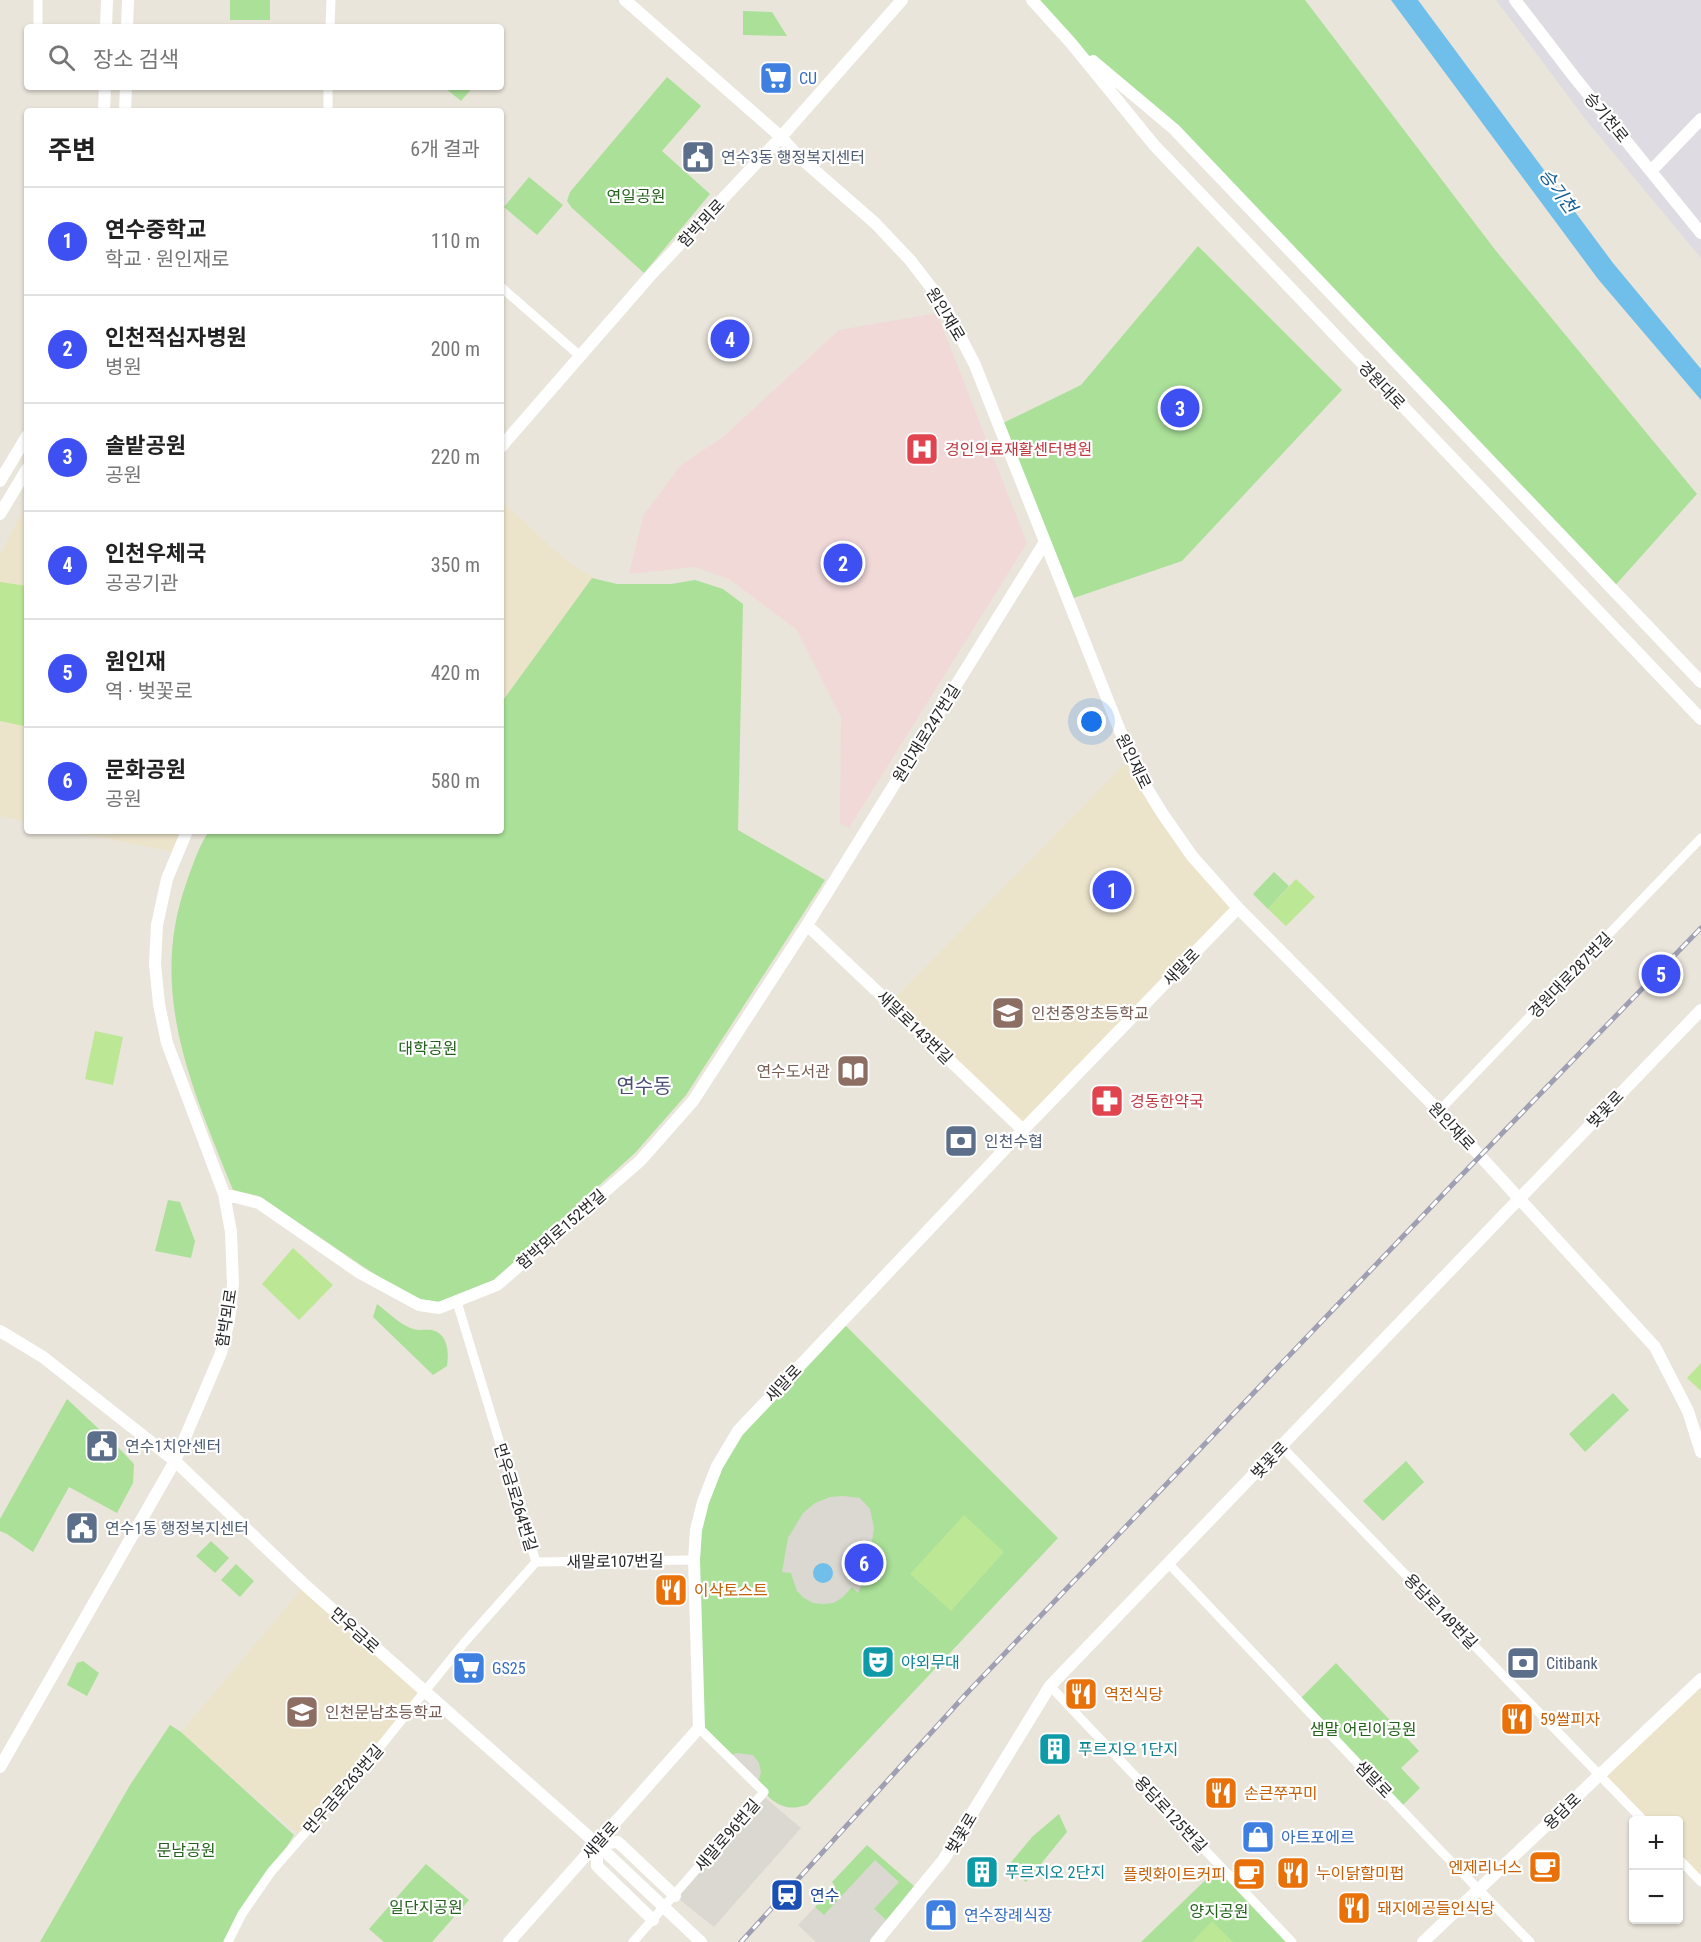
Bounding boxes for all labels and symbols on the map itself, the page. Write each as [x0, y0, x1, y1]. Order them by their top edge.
supermarket icon: CU [758, 60, 794, 96]
place label: CU [799, 69, 817, 88]
street label: 승기천로 [1581, 88, 1633, 146]
public building icon: 연수3동 행정복지센터 [680, 139, 716, 175]
place label: 연수3동 행정복지센터 [721, 148, 865, 167]
water label: 승기천 [1535, 164, 1583, 219]
park label: 연일공원 [607, 187, 665, 206]
street label: 함박뫼로 [674, 195, 729, 251]
street label: 원인재로 [922, 284, 969, 345]
pin: 4 [710, 316, 750, 362]
street label: 경원대로 [1354, 358, 1409, 413]
pin: 3 [1160, 386, 1200, 430]
hospital icon: 경인의료재활센터병원 [904, 431, 940, 467]
place label: 경인의료재활센터병원 [945, 440, 1092, 459]
pin: 2 [824, 540, 862, 586]
street label: 원인재로247번길 [889, 681, 964, 786]
your location [1077, 707, 1106, 736]
street label: 원인재로 [1112, 731, 1155, 792]
pin: 1 [1092, 868, 1132, 912]
street label: 경원대로287번길 [1525, 928, 1616, 1022]
street label: 새말로 [1159, 945, 1204, 990]
pin: 5 [1642, 952, 1680, 996]
street label: 새말로143번길 [873, 987, 956, 1068]
school or university icon: 인천중앙초등학교 [990, 995, 1026, 1031]
place label: 인천중앙초등학교 [1031, 1004, 1149, 1023]
park label: 대학공원 [399, 1039, 457, 1058]
library icon: 연수도서관 [835, 1053, 871, 1089]
place label: 연수도서관 [756, 1062, 830, 1081]
district label: 연수동 [616, 1074, 672, 1098]
pharmacy icon: 경동한약국 [1089, 1083, 1125, 1119]
street label: 벚꽃로 [1583, 1087, 1628, 1132]
place label: 경동한약국 [1130, 1092, 1204, 1111]
street label: 원인재로 [1425, 1098, 1479, 1155]
bank icon: 인천수협 [943, 1123, 979, 1159]
place label: 인천수협 [984, 1132, 1043, 1151]
street label: 함박뫼로152번길 [513, 1185, 610, 1273]
street label: 함박뫼로 [213, 1287, 241, 1349]
street label: 새말로 [761, 1361, 806, 1406]
public building icon: 연수1치안센터 [84, 1428, 120, 1464]
place label: 연수1치안센터 [125, 1437, 221, 1456]
street label: 벚꽃로 [1247, 1438, 1292, 1483]
street label: 먼우금로264번길 [490, 1441, 541, 1553]
public building icon: 연수1동 행정복지센터 [64, 1510, 100, 1546]
place label: 연수1동 행정복지센터 [105, 1519, 249, 1538]
pin: 6 [844, 1540, 884, 1586]
street label: 새말로107번길 [566, 1551, 664, 1572]
street label: 용담로149번길 [1400, 1570, 1481, 1653]
restaurant icon: 이삭토스트 [653, 1572, 689, 1608]
place label: 이삭토스트 [694, 1581, 768, 1600]
street label: 먼우금로 [326, 1604, 383, 1657]
theatre icon: 야외무대 [860, 1644, 896, 1680]
bank icon: Citibank [1505, 1645, 1541, 1681]
supermarket icon: GS25 [451, 1650, 487, 1686]
place label: 야외무대 [901, 1653, 960, 1672]
place label: Citibank [1546, 1654, 1598, 1673]
place label: GS25 [492, 1659, 526, 1678]
restaurant icon: 역전식당 [1063, 1676, 1099, 1712]
place label: 역전식당 [1104, 1685, 1163, 1704]
school or university icon: 인천문남초등학교 [284, 1694, 320, 1730]
restaurant icon: 59쌀피자 [1499, 1701, 1535, 1737]
place label: 인천문남초등학교 [325, 1703, 443, 1722]
place label: 59쌀피자 [1540, 1710, 1600, 1729]
park label: 샘말 어린이공원 [1310, 1720, 1416, 1739]
building icon: 푸르지오 1단지 [1037, 1731, 1073, 1767]
place label: 푸르지오 1단지 [1078, 1740, 1178, 1759]
street label: 먼우금로263번길 [299, 1741, 387, 1838]
street label: 샘말로 [1351, 1757, 1396, 1802]
street label: 용담로125번길 [1131, 1772, 1211, 1856]
restaurant icon: 손큰쭈꾸미 [1203, 1775, 1239, 1811]
place label: 손큰쭈꾸미 [1244, 1784, 1318, 1803]
street label: 용담로 [1540, 1789, 1585, 1834]
street label: 새말로96번길 [691, 1795, 764, 1875]
street label: 벚꽃로 [942, 1809, 981, 1857]
street label: 새말로 [579, 1817, 622, 1863]
shop icon: 아트포에르 [1240, 1819, 1276, 1855]
place label: 아트포에르 [1281, 1828, 1355, 1847]
park label: 문남공원 [157, 1841, 215, 1860]
cafe icon: 엔제리너스 [1527, 1849, 1563, 1885]
building icon: 푸르지오 2단지 [964, 1854, 1000, 1890]
restaurant icon: 누이닭할미펍 [1275, 1855, 1311, 1891]
cafe icon: 플렛화이트커피 [1231, 1856, 1267, 1892]
place label: 엔제리너스 [1448, 1858, 1522, 1877]
place label: 푸르지오 2단지 [1005, 1863, 1105, 1882]
place label: 누이닭할미펍 [1316, 1864, 1404, 1883]
place label: 플렛화이트커피 [1123, 1865, 1226, 1884]
station icon: 연수 [769, 1877, 805, 1913]
place label: 연수 [810, 1886, 839, 1905]
restaurant icon: 돼지에공들인식당 [1336, 1890, 1372, 1926]
shop icon: 연수장례식장 [923, 1897, 959, 1933]
park label: 일단지공원 [389, 1898, 463, 1917]
place label: 돼지에공들인식당 [1377, 1899, 1495, 1918]
park label: 양지공원 [1190, 1902, 1248, 1921]
place label: 연수장례식장 [964, 1906, 1053, 1925]

